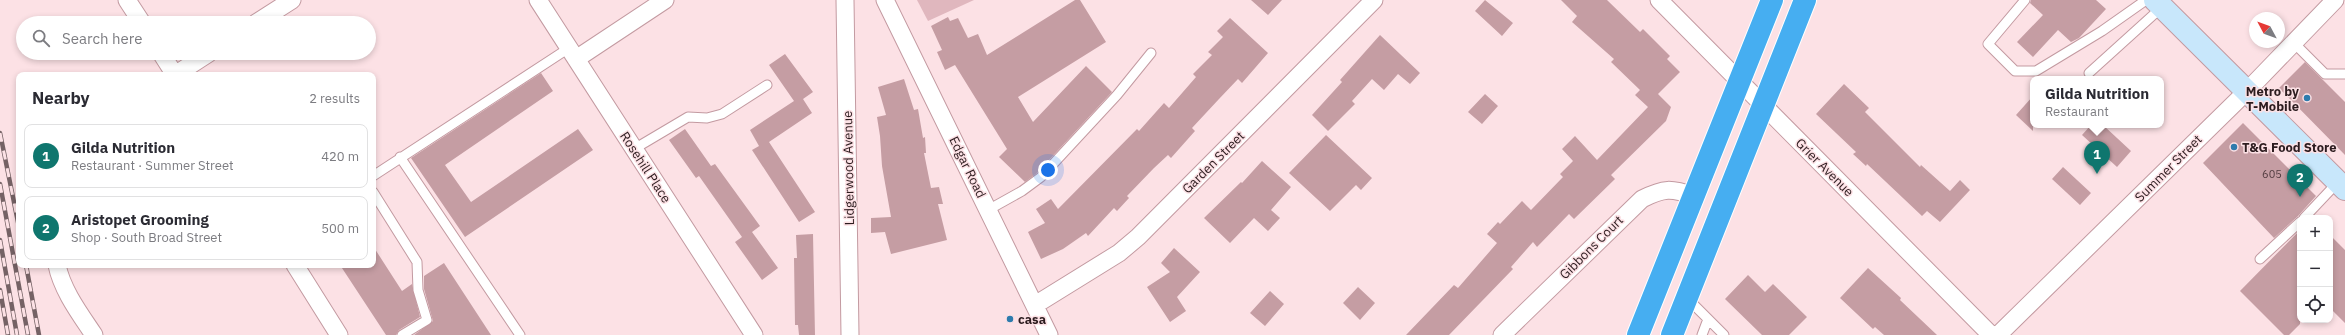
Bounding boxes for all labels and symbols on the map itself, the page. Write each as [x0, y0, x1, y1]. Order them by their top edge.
north arrow [2249, 12, 2285, 48]
place label: Metro by T-Mobile [2246, 83, 2299, 115]
marker: Metro by T-Mobile [2302, 93, 2312, 103]
street label: Lidgerwood Avenue [839, 111, 858, 225]
street label: Rosehill Place [616, 128, 675, 206]
street label: Garden Street [1179, 128, 1248, 197]
street label: Summer Street [2131, 131, 2206, 206]
street label: Edgar Road [945, 134, 990, 201]
street label: Grier Avenue [1792, 135, 1857, 200]
place label: T&G Food Store [2242, 139, 2337, 156]
pin: 1 [2084, 141, 2110, 174]
marker: T&G Food Store [2229, 142, 2239, 152]
your location [1038, 160, 1058, 180]
pin: 2 [2287, 164, 2313, 197]
house number: 605 [2262, 167, 2282, 181]
street label: Gibbons Court [1556, 212, 1627, 283]
place label: casa [1018, 311, 1046, 328]
marker: casa [1005, 314, 1015, 324]

